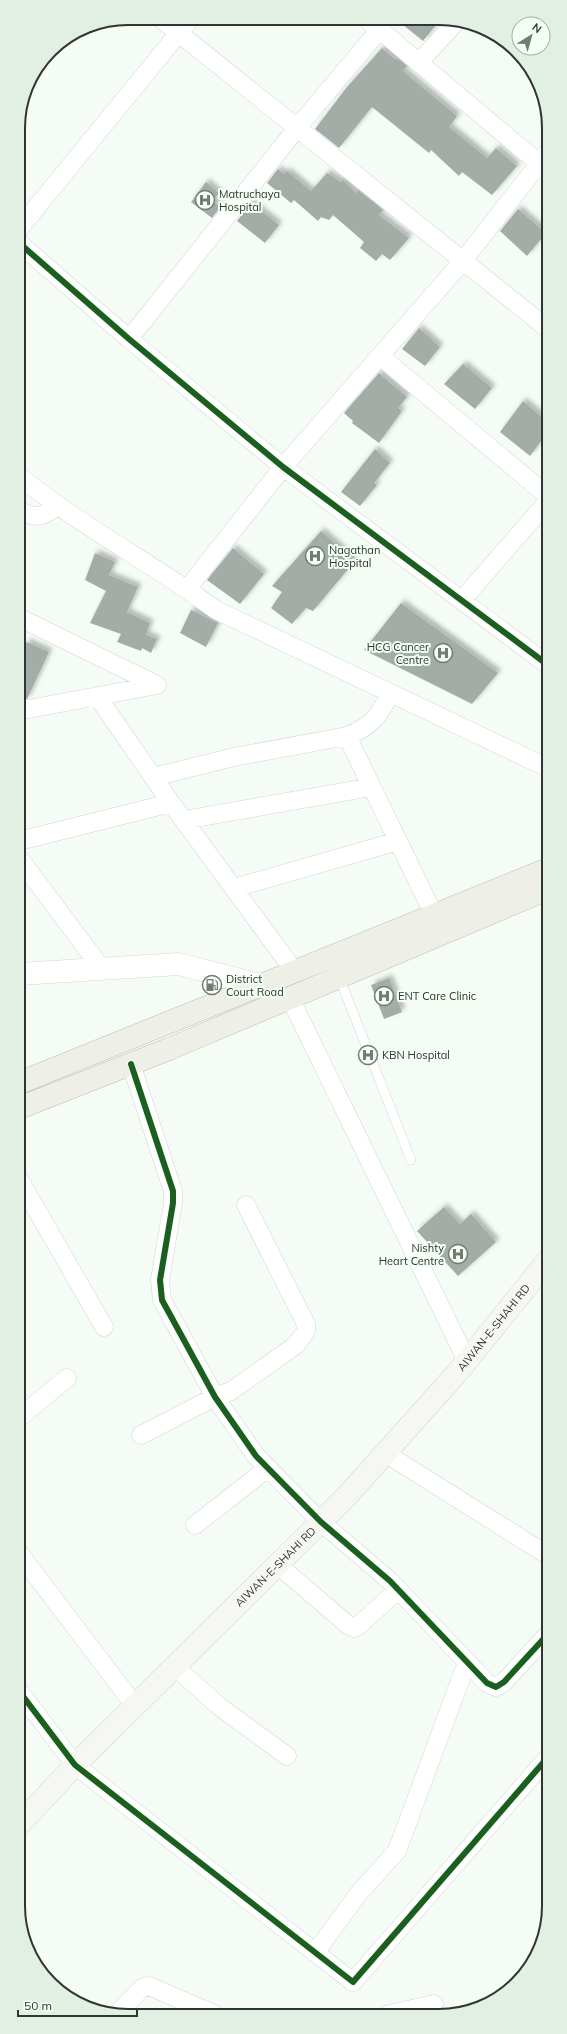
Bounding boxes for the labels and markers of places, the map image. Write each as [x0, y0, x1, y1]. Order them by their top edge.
place label: Matruchaya Hospital [219, 187, 280, 214]
hospital icon: Matruchaya Hospital [194, 189, 216, 211]
place label: Nagathan Hospital [329, 543, 380, 570]
hospital icon: Nagathan Hospital [304, 545, 326, 567]
place label: HCG Cancer Centre [367, 640, 429, 667]
hospital icon: HCG Cancer Centre [432, 642, 454, 664]
place label: District Court Road [226, 972, 284, 999]
fuel station icon: District Court Road [201, 974, 223, 996]
hospital icon: ENT Care Clinic [373, 985, 395, 1007]
place label: ENT Care Clinic [398, 989, 477, 1003]
hospital icon: KBN Hospital [357, 1044, 379, 1066]
place label: KBN Hospital [382, 1048, 450, 1062]
place label: Nishty Heart Centre [379, 1241, 444, 1268]
hospital icon: Nishty Heart Centre [447, 1243, 469, 1265]

